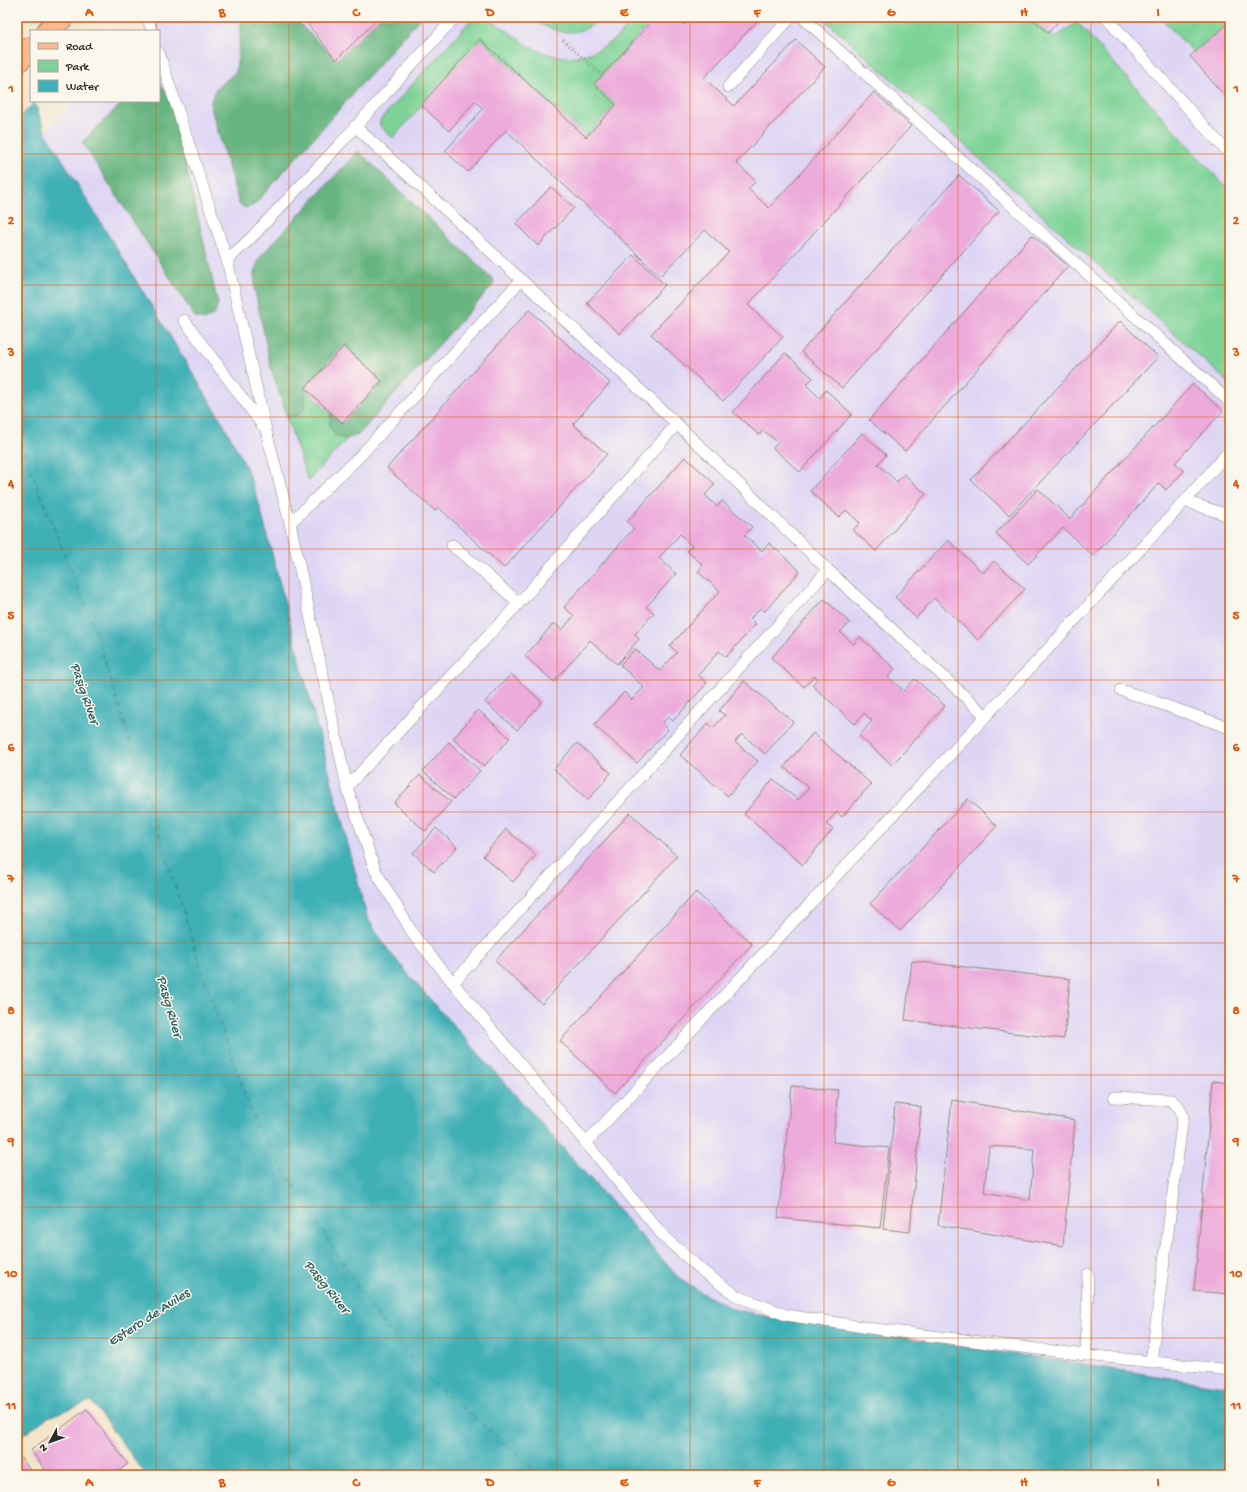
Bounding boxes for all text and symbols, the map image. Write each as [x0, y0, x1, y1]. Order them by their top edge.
text: A [84, 6, 94, 21]
text: B [218, 6, 227, 21]
text: C [351, 6, 361, 21]
text: D [485, 6, 495, 21]
text: E [620, 6, 629, 21]
text: F [753, 6, 762, 21]
text: G [887, 6, 896, 21]
text: H [1020, 6, 1028, 21]
text: I [1156, 6, 1160, 21]
legend [30, 30, 160, 102]
text: Road [66, 41, 93, 55]
text: Park [65, 61, 91, 75]
text: Water [66, 81, 100, 95]
text: 1 [7, 82, 14, 97]
text: 1 [1232, 82, 1239, 97]
text: 2 [8, 214, 15, 229]
text: 2 [1233, 214, 1240, 229]
text: 3 [7, 346, 15, 361]
text: 3 [1232, 346, 1240, 361]
text: 4 [7, 477, 15, 492]
text: 4 [1232, 477, 1240, 492]
text: 5 [8, 609, 15, 624]
text: 5 [1233, 609, 1240, 624]
water label: Pasig River [65, 661, 103, 730]
text: 6 [8, 741, 15, 756]
text: 6 [1233, 741, 1240, 756]
text: 7 [7, 872, 16, 887]
text: 7 [1232, 872, 1241, 887]
water label: Pasig River [152, 974, 186, 1043]
text: 8 [7, 1004, 15, 1019]
text: 8 [1232, 1004, 1240, 1019]
text: 9 [7, 1135, 15, 1150]
text: 9 [1232, 1135, 1240, 1150]
water label: Pasig River [299, 1257, 355, 1320]
text: 10 [4, 1267, 18, 1282]
text: 10 [1229, 1267, 1243, 1282]
water label: Estero de Aviles [105, 1284, 195, 1351]
text: 11 [5, 1399, 16, 1414]
text: 11 [1230, 1399, 1241, 1414]
north arrow [30, 1422, 70, 1462]
text: N [37, 1441, 51, 1454]
text: A [84, 1476, 94, 1491]
text: B [218, 1476, 227, 1491]
text: C [351, 1476, 361, 1491]
text: D [485, 1476, 495, 1491]
text: E [620, 1476, 629, 1491]
text: F [753, 1476, 762, 1491]
text: G [887, 1476, 896, 1491]
text: H [1020, 1476, 1028, 1491]
text: I [1156, 1476, 1160, 1491]

